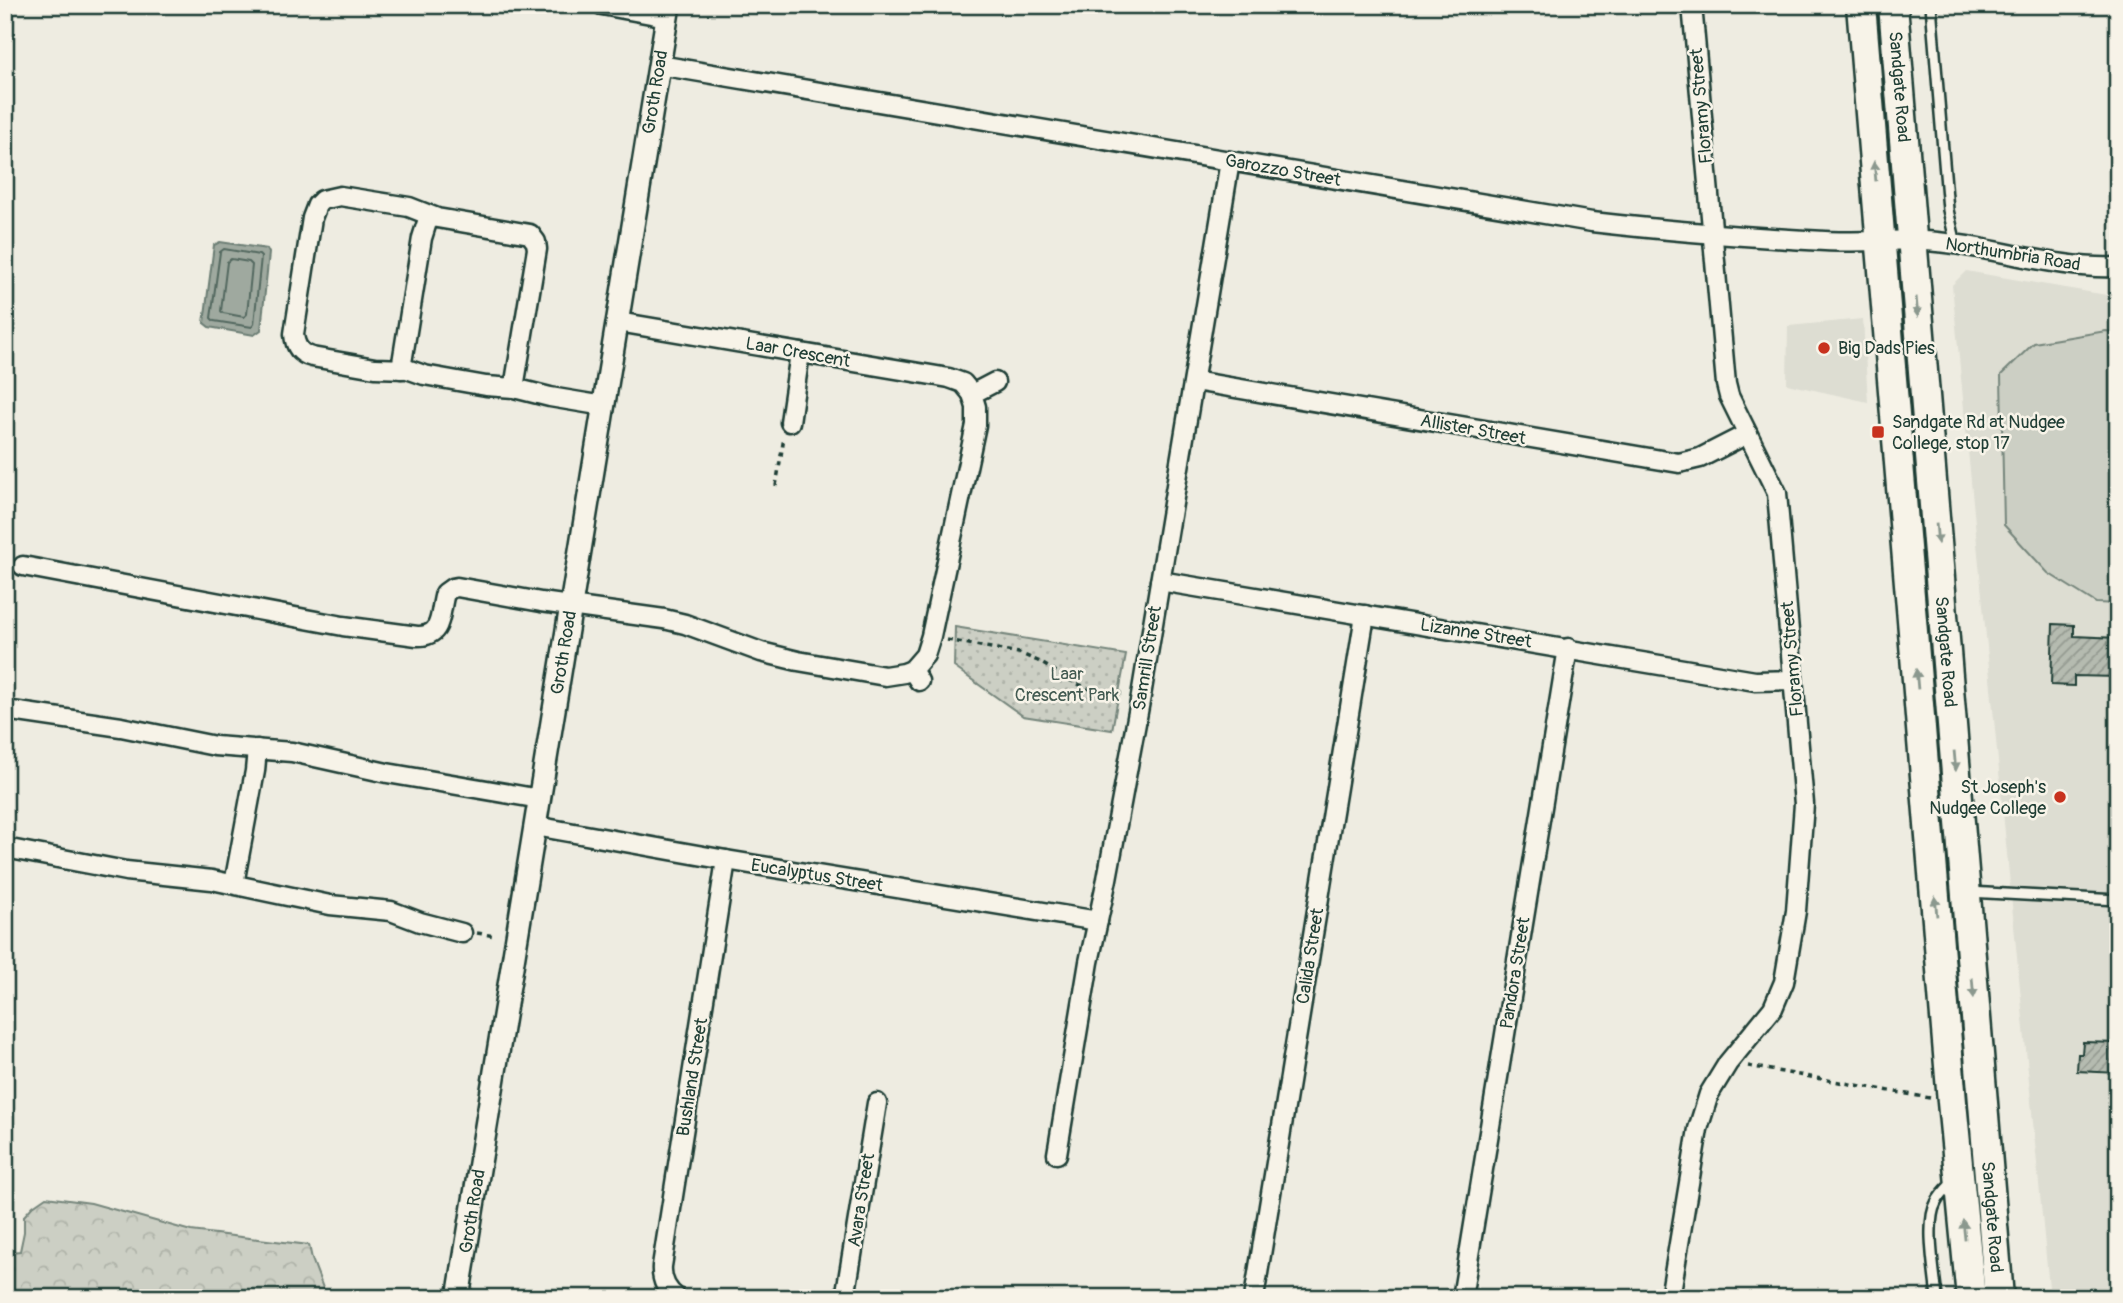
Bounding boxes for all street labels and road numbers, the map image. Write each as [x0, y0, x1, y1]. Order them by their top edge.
street label: Sandgate Road [1883, 30, 1915, 143]
street label: Floramy Street [1685, 46, 1718, 165]
street label: Groth Road [637, 48, 673, 136]
street label: Garozzo Street [1223, 149, 1343, 192]
street label: Northumbria Road [1944, 232, 2082, 277]
street label: Laar Crescent [744, 332, 853, 373]
street label: Allister Street [1418, 409, 1528, 450]
street label: Sandgate Road [1930, 595, 1962, 708]
street label: Floramy Street [1776, 599, 1809, 718]
street label: Samrill Street [1128, 603, 1167, 712]
street label: Groth Road [546, 609, 582, 696]
street label: Lizanne Street [1419, 613, 1534, 654]
street label: Eucalyptus Street [749, 854, 885, 897]
street label: Calida Street [1292, 906, 1330, 1006]
street label: Pandora Street [1495, 915, 1536, 1031]
street label: Bushland Street [672, 1015, 713, 1138]
street label: Avara Street [843, 1151, 880, 1249]
street label: Sandgate Road [1976, 1160, 2008, 1273]
street label: Groth Road [455, 1168, 491, 1255]

